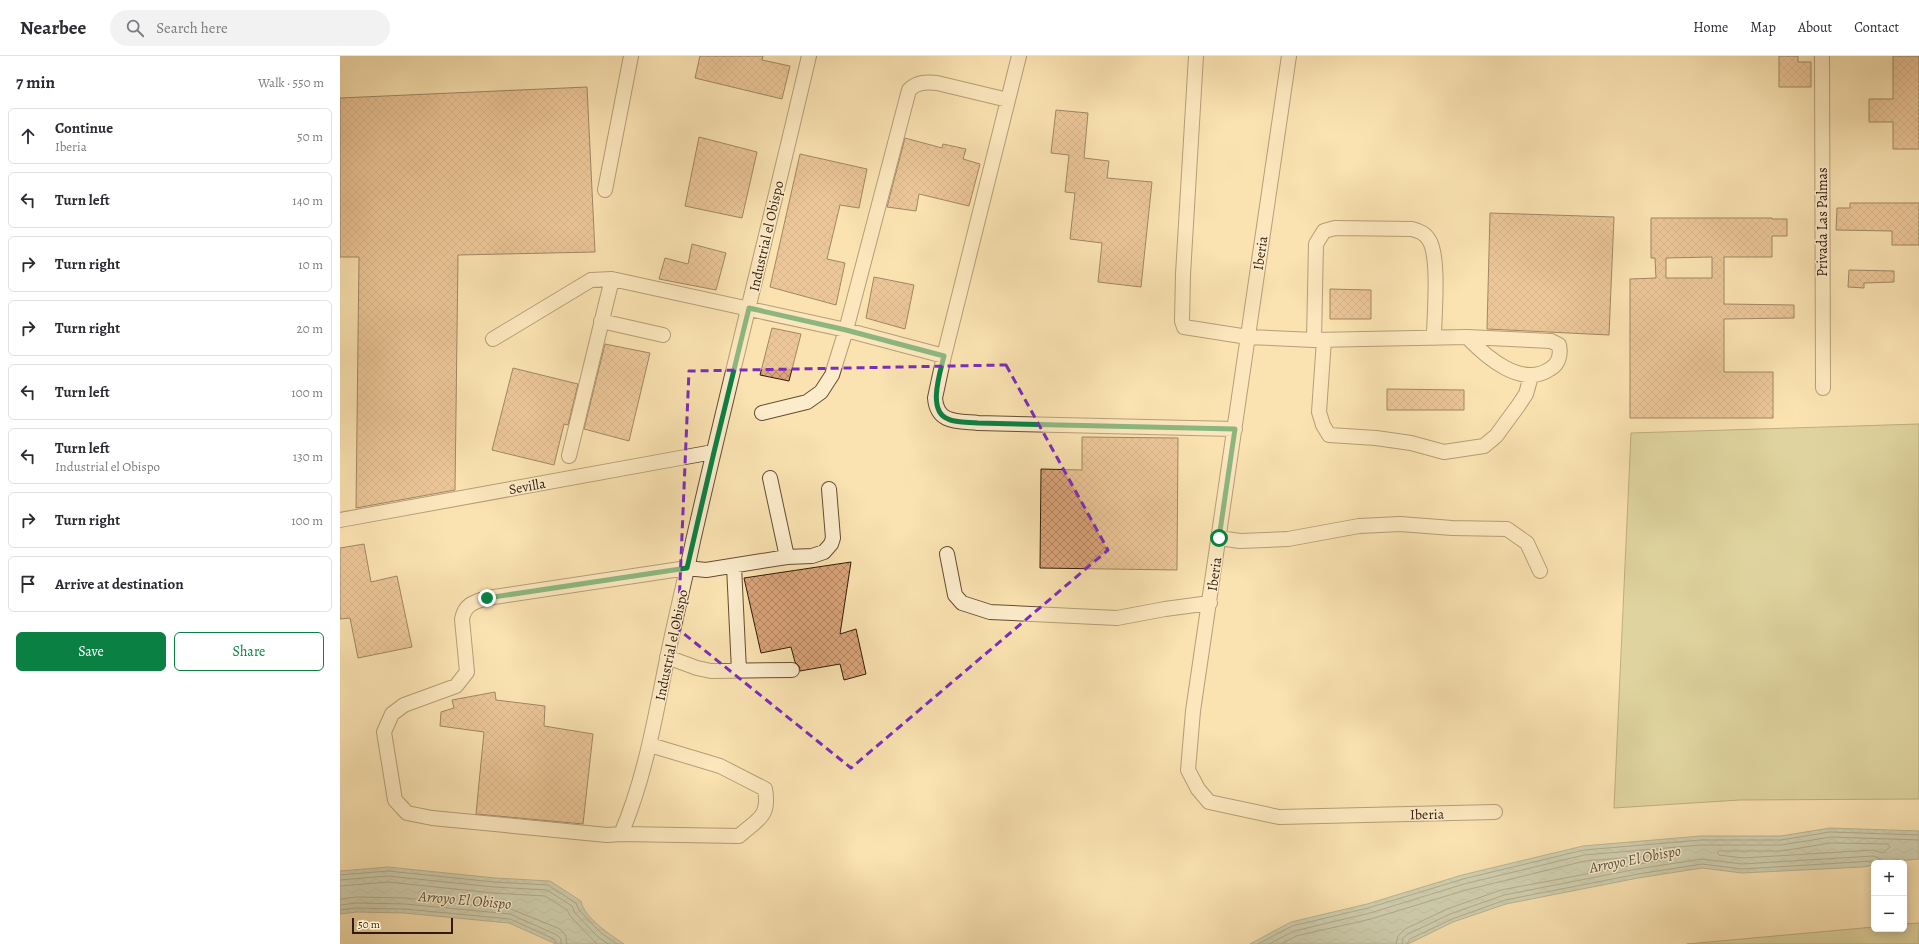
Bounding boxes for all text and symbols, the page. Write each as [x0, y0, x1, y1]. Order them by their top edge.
search box [110, 10, 390, 46]
text: Nearbee [20, 15, 86, 41]
icon: search [124, 17, 146, 39]
text: Search here [156, 18, 228, 38]
text: Home [1693, 18, 1728, 37]
text: Map [1750, 18, 1776, 37]
text: About [1798, 18, 1832, 37]
text: Contact [1854, 18, 1899, 37]
text: 7 min [16, 71, 55, 94]
text: Walk · 550 m [258, 74, 324, 91]
text: Continue [55, 118, 113, 138]
icon: ahead [17, 125, 39, 147]
text: 50 m [297, 128, 323, 145]
text: Iberia [55, 138, 87, 155]
street label: Privada Las Palmas [1813, 167, 1832, 277]
street label: Industrial el Obispo [745, 179, 788, 293]
icon: left [17, 189, 39, 211]
text: Turn left [55, 190, 110, 210]
text: 140 m [292, 192, 323, 209]
street label: Iberia [1249, 234, 1272, 271]
icon: right [17, 253, 39, 275]
text: Turn right [55, 254, 120, 274]
text: 10 m [298, 256, 323, 273]
icon: right [17, 317, 39, 339]
text: Turn right [55, 318, 120, 338]
text: 20 m [297, 320, 323, 337]
icon: left [17, 381, 39, 403]
text: Turn left [55, 382, 110, 402]
text: 100 m [291, 384, 323, 401]
text: Turn left [55, 438, 110, 458]
icon: left [17, 445, 39, 467]
text: 130 m [293, 448, 323, 465]
text: Industrial el Obispo [55, 458, 160, 475]
street label: Sevilla [507, 474, 547, 499]
icon: right [17, 509, 39, 531]
text: Turn right [55, 510, 120, 530]
text: 100 m [291, 512, 323, 529]
route start [1210, 529, 1228, 547]
street label: Iberia [1203, 555, 1226, 592]
icon: arrive [17, 573, 39, 595]
text: Arrive at destination [55, 574, 184, 594]
street label: Industrial el Obispo [650, 588, 693, 702]
route end [478, 589, 496, 607]
button: Save [16, 632, 166, 671]
button: Share [174, 632, 324, 671]
street label: Iberia [1410, 805, 1445, 824]
water label: Arroyo El Obispo [1587, 840, 1682, 878]
map controls [1871, 860, 1907, 932]
button: + [1871, 860, 1907, 896]
water label: Arroyo El Obispo [417, 886, 512, 914]
button: − [1871, 896, 1907, 932]
scale bar [352, 916, 453, 935]
text: 50 m [358, 917, 380, 932]

